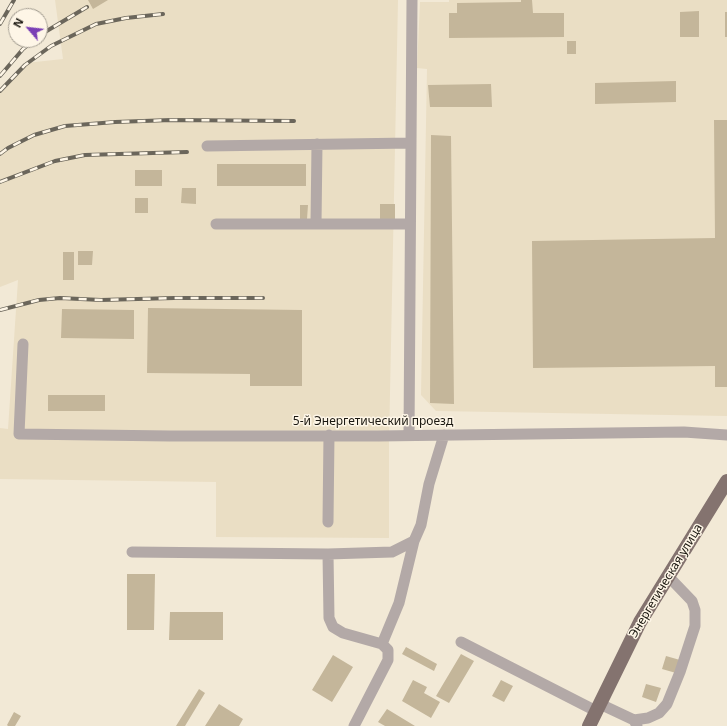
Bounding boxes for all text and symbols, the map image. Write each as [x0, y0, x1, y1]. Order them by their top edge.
north arrow [8, 8, 48, 48]
text: N [9, 15, 27, 30]
street label: 5-й Энергетический проезд [293, 415, 453, 429]
street label: Энергетическая улица [626, 522, 706, 640]

